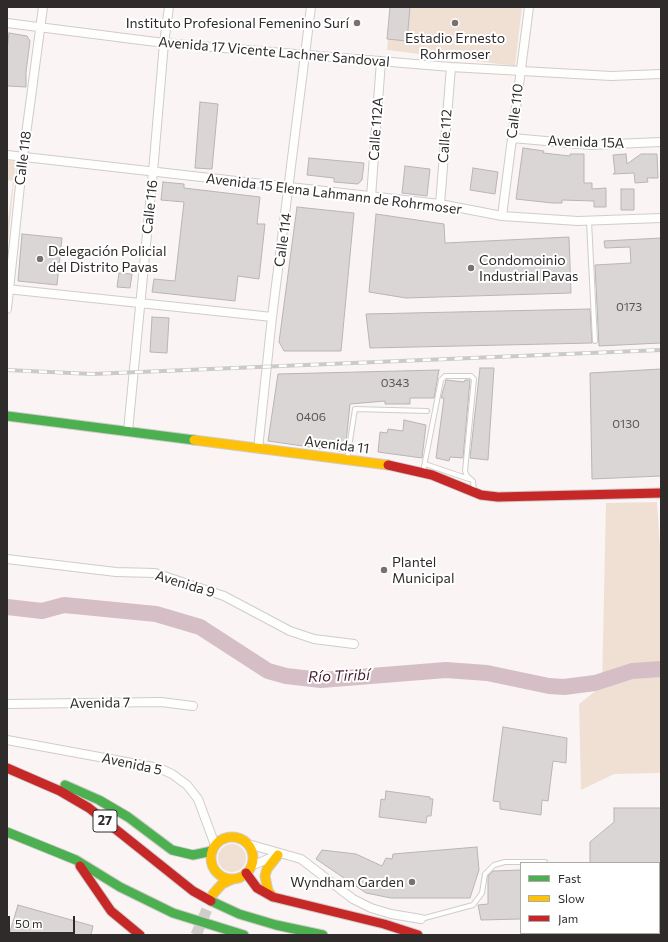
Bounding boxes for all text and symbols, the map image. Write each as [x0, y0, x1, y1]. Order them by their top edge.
place label: Instituto Profesional Femenino Surí [126, 15, 349, 31]
marker: Instituto Profesional Femenino Surí [352, 18, 362, 28]
marker: Estadio Ernesto Rohrmoser [450, 18, 460, 28]
place label: Estadio Ernesto Rohrmoser [405, 30, 505, 62]
street label: Avenida 17 Vicente Lachner Sandoval [158, 34, 390, 70]
street label: Calle 110 [503, 83, 527, 139]
street label: Calle 112A [365, 97, 387, 161]
street label: Calle 112 [435, 109, 455, 163]
street label: Calle 118 [11, 130, 35, 186]
street label: Avenida 15A [547, 132, 625, 152]
street label: Avenida 15 Elena Lahmann de Rohrmoser [205, 170, 463, 218]
street label: Calle 116 [139, 179, 161, 235]
street label: Calle 114 [271, 212, 295, 268]
place label: Delegación Policial del Distrito Pavas [48, 243, 166, 276]
place label: Condomoinio Industrial Pavas [479, 252, 578, 284]
marker: Delegación Policial del Distrito Pavas [35, 254, 45, 264]
marker: Condomoinio Industrial Pavas [466, 263, 476, 273]
house number: 0173 [616, 300, 642, 314]
house number: 0343 [381, 376, 409, 390]
house number: 0406 [296, 410, 326, 424]
house number: 0130 [612, 417, 640, 431]
street label: Avenida 11 [304, 433, 370, 457]
place label: Plantel Municipal [392, 554, 454, 586]
marker: Plantel Municipal [379, 565, 389, 575]
street label: Avenida 9 [153, 567, 217, 601]
water label: Río Tiribí [308, 666, 370, 686]
street label: Avenida 7 [70, 694, 130, 712]
street label: Avenida 5 [100, 749, 164, 779]
road number: 27 [93, 810, 117, 832]
legend [520, 862, 660, 934]
text: Fast [558, 871, 581, 885]
place label: Wyndham Garden [290, 874, 404, 890]
marker: Wyndham Garden [407, 877, 417, 887]
text: Slow [558, 891, 585, 905]
scale bar [10, 908, 77, 934]
text: Jam [558, 911, 578, 925]
text: 50 m [15, 916, 43, 930]

